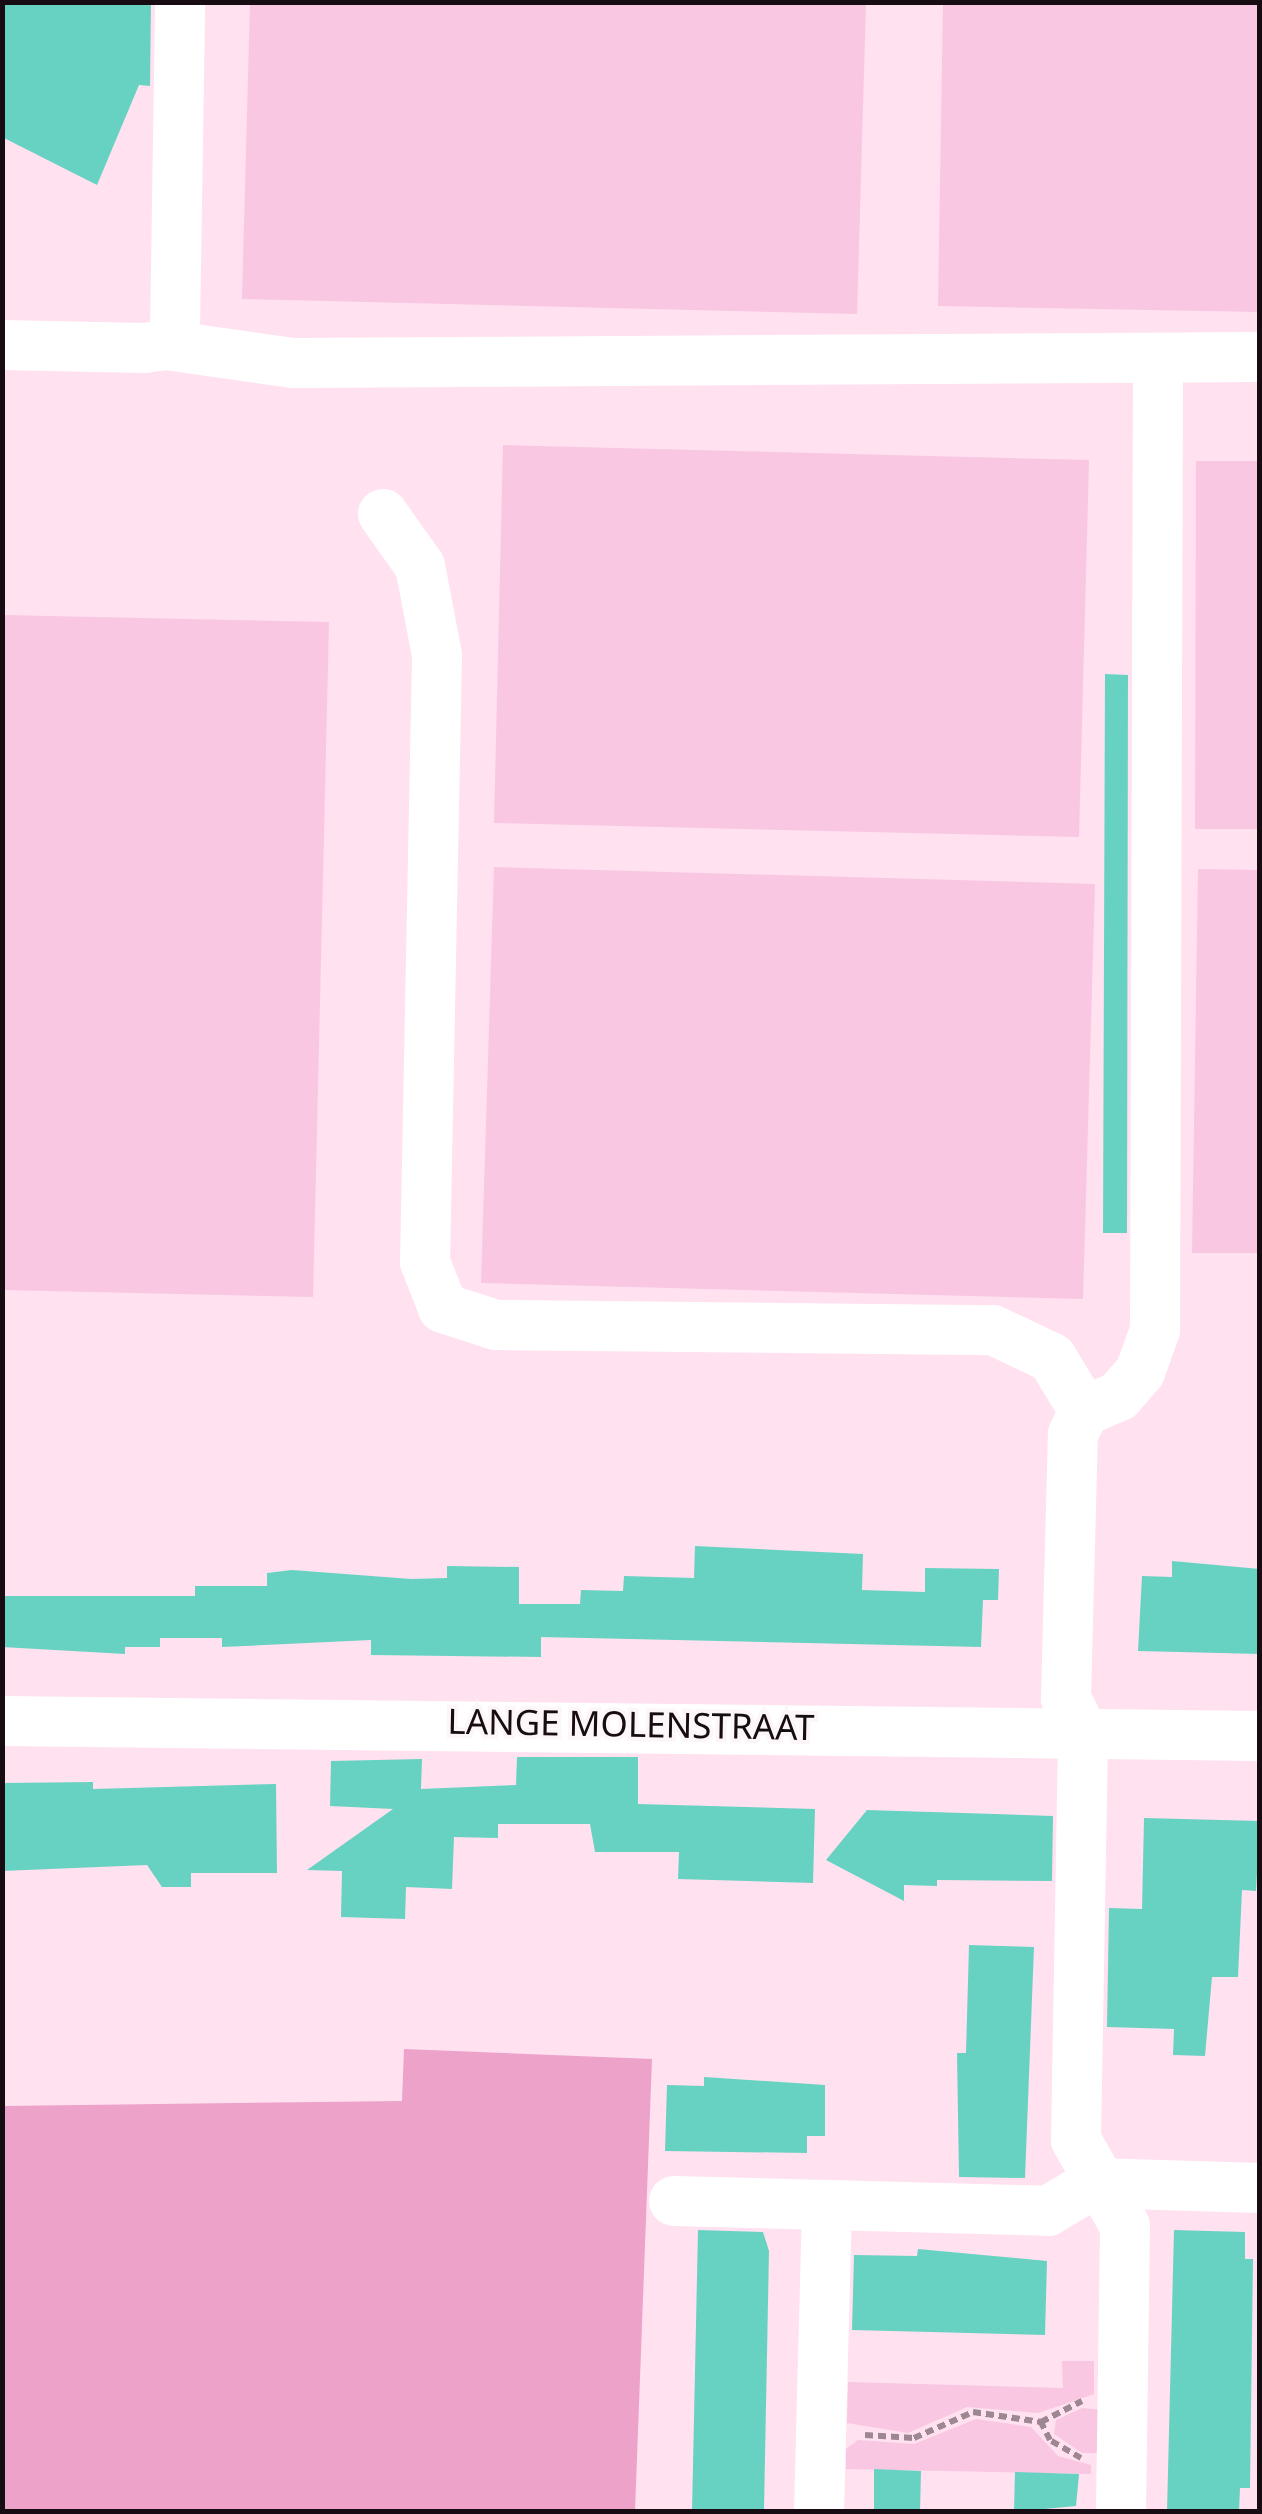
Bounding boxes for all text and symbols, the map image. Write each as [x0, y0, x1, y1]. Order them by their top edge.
street label: LANGE MOLENSTRAAT [447, 1700, 815, 1748]

